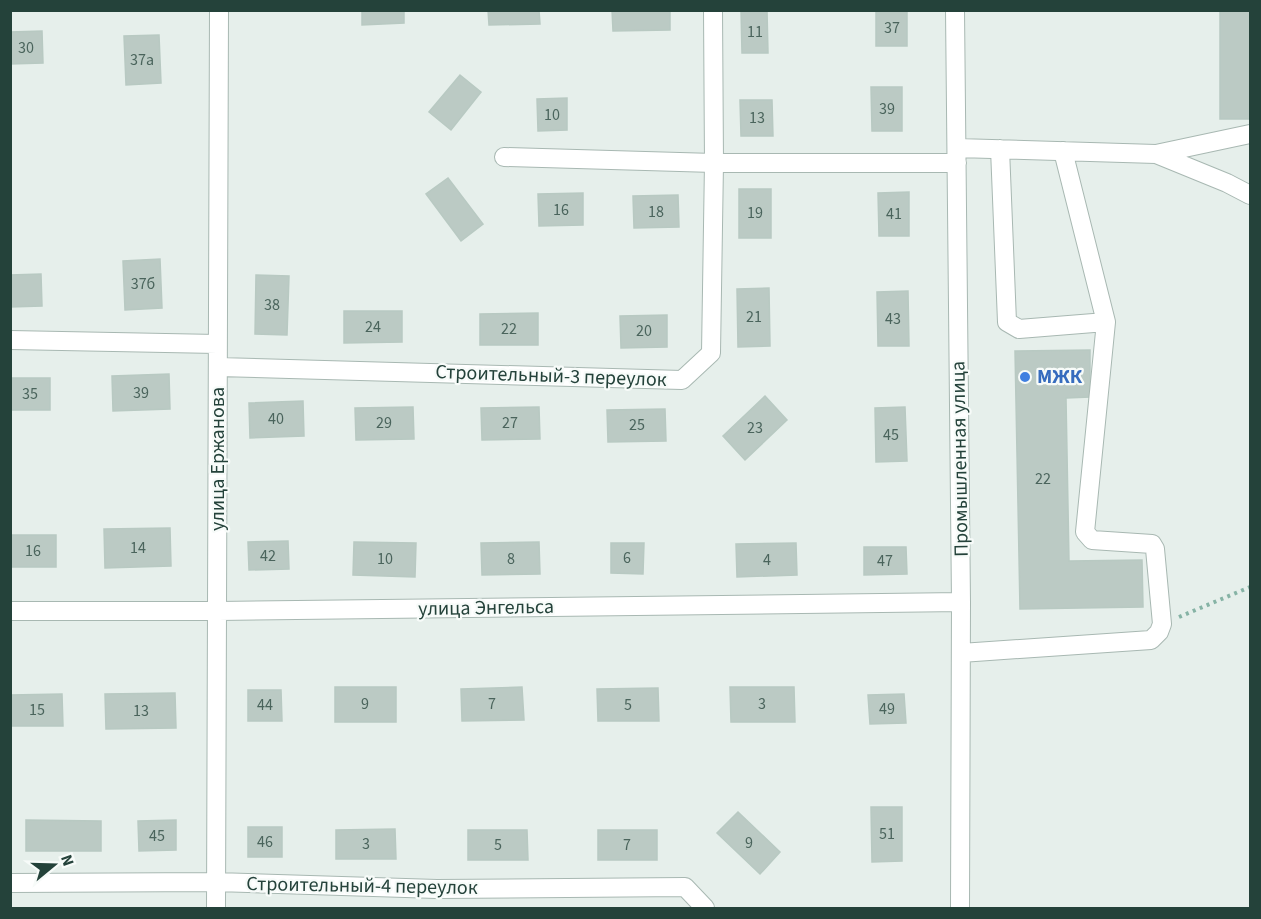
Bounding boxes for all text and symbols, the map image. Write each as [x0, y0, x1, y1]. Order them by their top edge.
house number: 37 [884, 17, 900, 39]
house number: 11 [747, 21, 763, 43]
house number: 30 [18, 37, 34, 59]
house number: 37а [130, 49, 154, 71]
house number: 39 [879, 98, 895, 120]
house number: 10 [544, 104, 560, 126]
house number: 13 [749, 107, 765, 129]
house number: 16 [553, 199, 569, 221]
house number: 18 [648, 201, 664, 223]
house number: 19 [747, 202, 763, 224]
house number: 41 [886, 203, 902, 225]
house number: 37б [131, 273, 155, 295]
house number: 38 [264, 294, 280, 316]
house number: 21 [746, 306, 762, 328]
house number: 43 [885, 308, 901, 330]
house number: 24 [365, 316, 381, 338]
house number: 22 [501, 318, 517, 340]
house number: 20 [636, 320, 652, 342]
street label: Строительный-3 переулок [435, 358, 667, 394]
street label: Промышленная улица [944, 361, 976, 557]
place label: МЖК [1037, 363, 1083, 391]
marker: МЖК [1018, 370, 1032, 384]
house number: 39 [133, 382, 149, 404]
house number: 35 [22, 383, 38, 405]
street label: улица Ержанова [204, 387, 232, 531]
house number: 40 [268, 408, 284, 430]
house number: 29 [376, 412, 392, 434]
house number: 27 [502, 412, 518, 434]
house number: 25 [629, 414, 645, 436]
house number: 23 [747, 417, 763, 439]
house number: 45 [883, 424, 899, 446]
house number: 22 [1035, 468, 1051, 490]
house number: 14 [130, 537, 146, 559]
house number: 16 [25, 540, 41, 562]
house number: 42 [260, 545, 276, 567]
house number: 6 [623, 547, 631, 569]
house number: 10 [377, 548, 393, 570]
house number: 8 [507, 548, 515, 570]
house number: 4 [763, 549, 771, 571]
house number: 47 [877, 550, 893, 572]
street label: улица Энгельса [418, 593, 554, 623]
house number: 9 [361, 693, 369, 715]
house number: 7 [488, 693, 496, 715]
house number: 3 [758, 693, 766, 715]
house number: 44 [257, 694, 273, 716]
house number: 5 [624, 694, 632, 716]
house number: 49 [879, 698, 895, 720]
house number: 15 [29, 699, 45, 721]
house number: 13 [133, 700, 149, 722]
house number: 51 [879, 823, 895, 845]
house number: 45 [149, 825, 165, 847]
house number: 46 [257, 831, 273, 853]
house number: 9 [745, 832, 753, 854]
house number: 3 [362, 833, 370, 855]
house number: 5 [494, 834, 502, 856]
house number: 7 [623, 834, 631, 856]
north arrow [24, 835, 84, 895]
text: N [55, 852, 79, 869]
street label: Строительный-4 переулок [246, 870, 478, 902]

